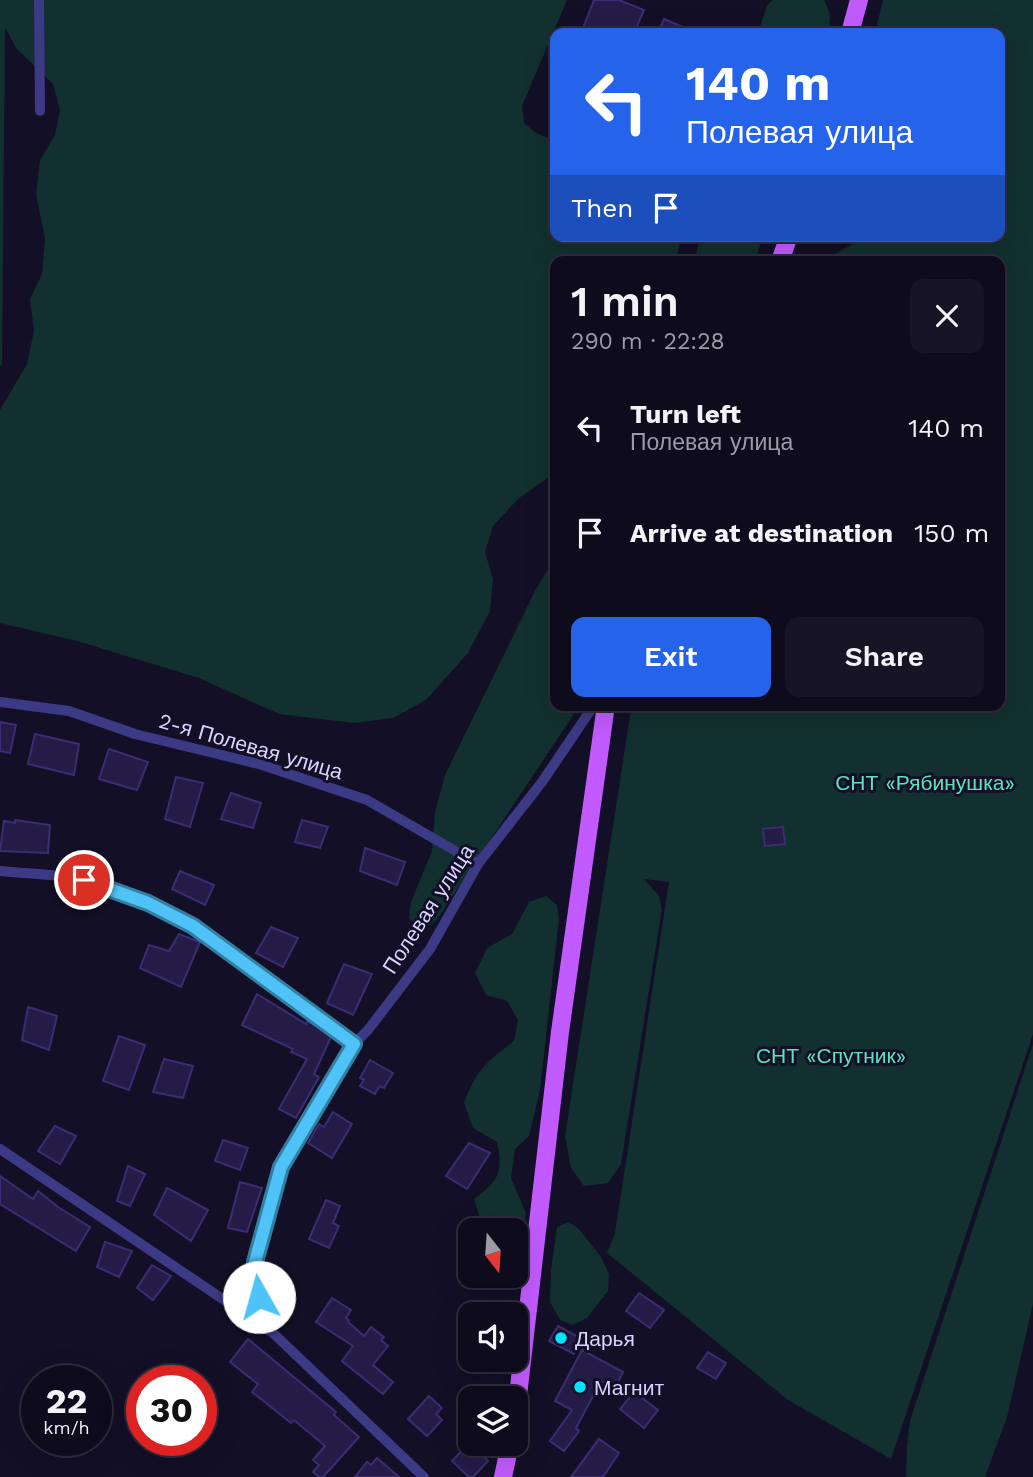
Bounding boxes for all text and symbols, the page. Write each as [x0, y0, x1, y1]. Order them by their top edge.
text: 140 m [686, 54, 830, 112]
icon: left [571, 56, 662, 147]
text: Полевая улица [686, 113, 913, 151]
icon: arrive [647, 189, 685, 227]
text: Then [571, 193, 633, 223]
text: 1 min [571, 277, 679, 326]
button: close [910, 279, 984, 353]
text: 290 m · 22:28 [571, 328, 725, 355]
text: Turn left [630, 399, 741, 429]
icon: left [571, 409, 609, 447]
text: 140 m [908, 413, 984, 443]
text: Полевая улица [630, 429, 793, 456]
icon: arrive [571, 514, 609, 552]
text: Arrive at destination [630, 518, 893, 548]
text: 150 m [914, 518, 989, 548]
button: Exit [571, 617, 771, 697]
button: Share [785, 617, 984, 697]
street label: 2-я Полевая улица [156, 708, 346, 784]
park label: СНТ «Рябинушка» [835, 770, 1015, 795]
street label: Полевая улица [377, 839, 479, 978]
pin [54, 850, 114, 910]
icon: arrive [65, 861, 103, 899]
park label: СНТ «Спутник» [756, 1043, 906, 1068]
north arrow [458, 1218, 528, 1288]
map controls [458, 1218, 528, 1456]
position arrow [222, 1260, 296, 1334]
button: sound [458, 1302, 528, 1372]
place label: Дарья [575, 1326, 635, 1351]
marker: Дарья [553, 1330, 569, 1346]
speed limit sign: 30 [126, 1365, 217, 1456]
place label: Магнит [594, 1375, 664, 1400]
marker: Магнит [572, 1379, 588, 1395]
text: 22 [46, 1380, 87, 1422]
button: layers [458, 1386, 528, 1456]
text: km/h [43, 1417, 90, 1438]

